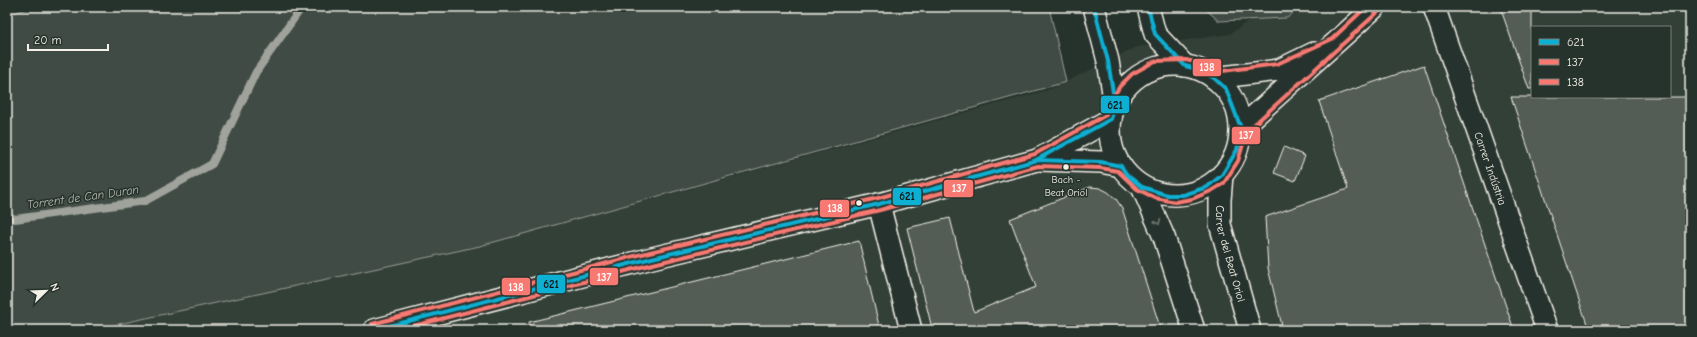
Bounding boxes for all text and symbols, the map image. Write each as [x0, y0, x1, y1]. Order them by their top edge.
scale bar [28, 26, 108, 52]
legend [1531, 26, 1671, 98]
text: 20 m [34, 33, 62, 47]
text: 621 [1567, 35, 1585, 49]
text: 137 [1567, 55, 1584, 69]
line badge: 138 [1192, 58, 1222, 77]
text: 138 [1199, 61, 1215, 74]
text: 138 [1567, 75, 1584, 89]
line badge: 621 [1100, 95, 1130, 114]
text: 621 [1107, 99, 1123, 112]
line badge: 137 [1231, 126, 1261, 145]
text: 137 [1239, 129, 1253, 142]
street label: Carrer Indústria [1471, 130, 1509, 207]
marker: Bach - Beat Oriol [1061, 162, 1071, 172]
place label: Bach - Beat Oriol [1045, 174, 1087, 199]
line badge: 137 [943, 179, 974, 198]
water label: Torrent de Can Duran [26, 182, 140, 212]
text: 137 [952, 182, 966, 195]
line badge: 621 [892, 187, 922, 206]
text: 621 [899, 190, 915, 203]
unlabelled marker [854, 198, 864, 208]
line badge: 138 [819, 199, 850, 218]
text: 138 [827, 202, 843, 215]
street label: Carrer del Beat Oriol [1213, 205, 1248, 303]
one-way arrow [1153, 219, 1161, 226]
line badge: 137 [589, 267, 619, 286]
north arrow [26, 271, 66, 311]
text: 137 [597, 271, 611, 284]
line badge: 621 [536, 274, 566, 294]
line badge: 138 [501, 277, 531, 296]
text: 621 [543, 278, 559, 291]
text: N [47, 281, 62, 293]
text: 138 [508, 281, 524, 294]

